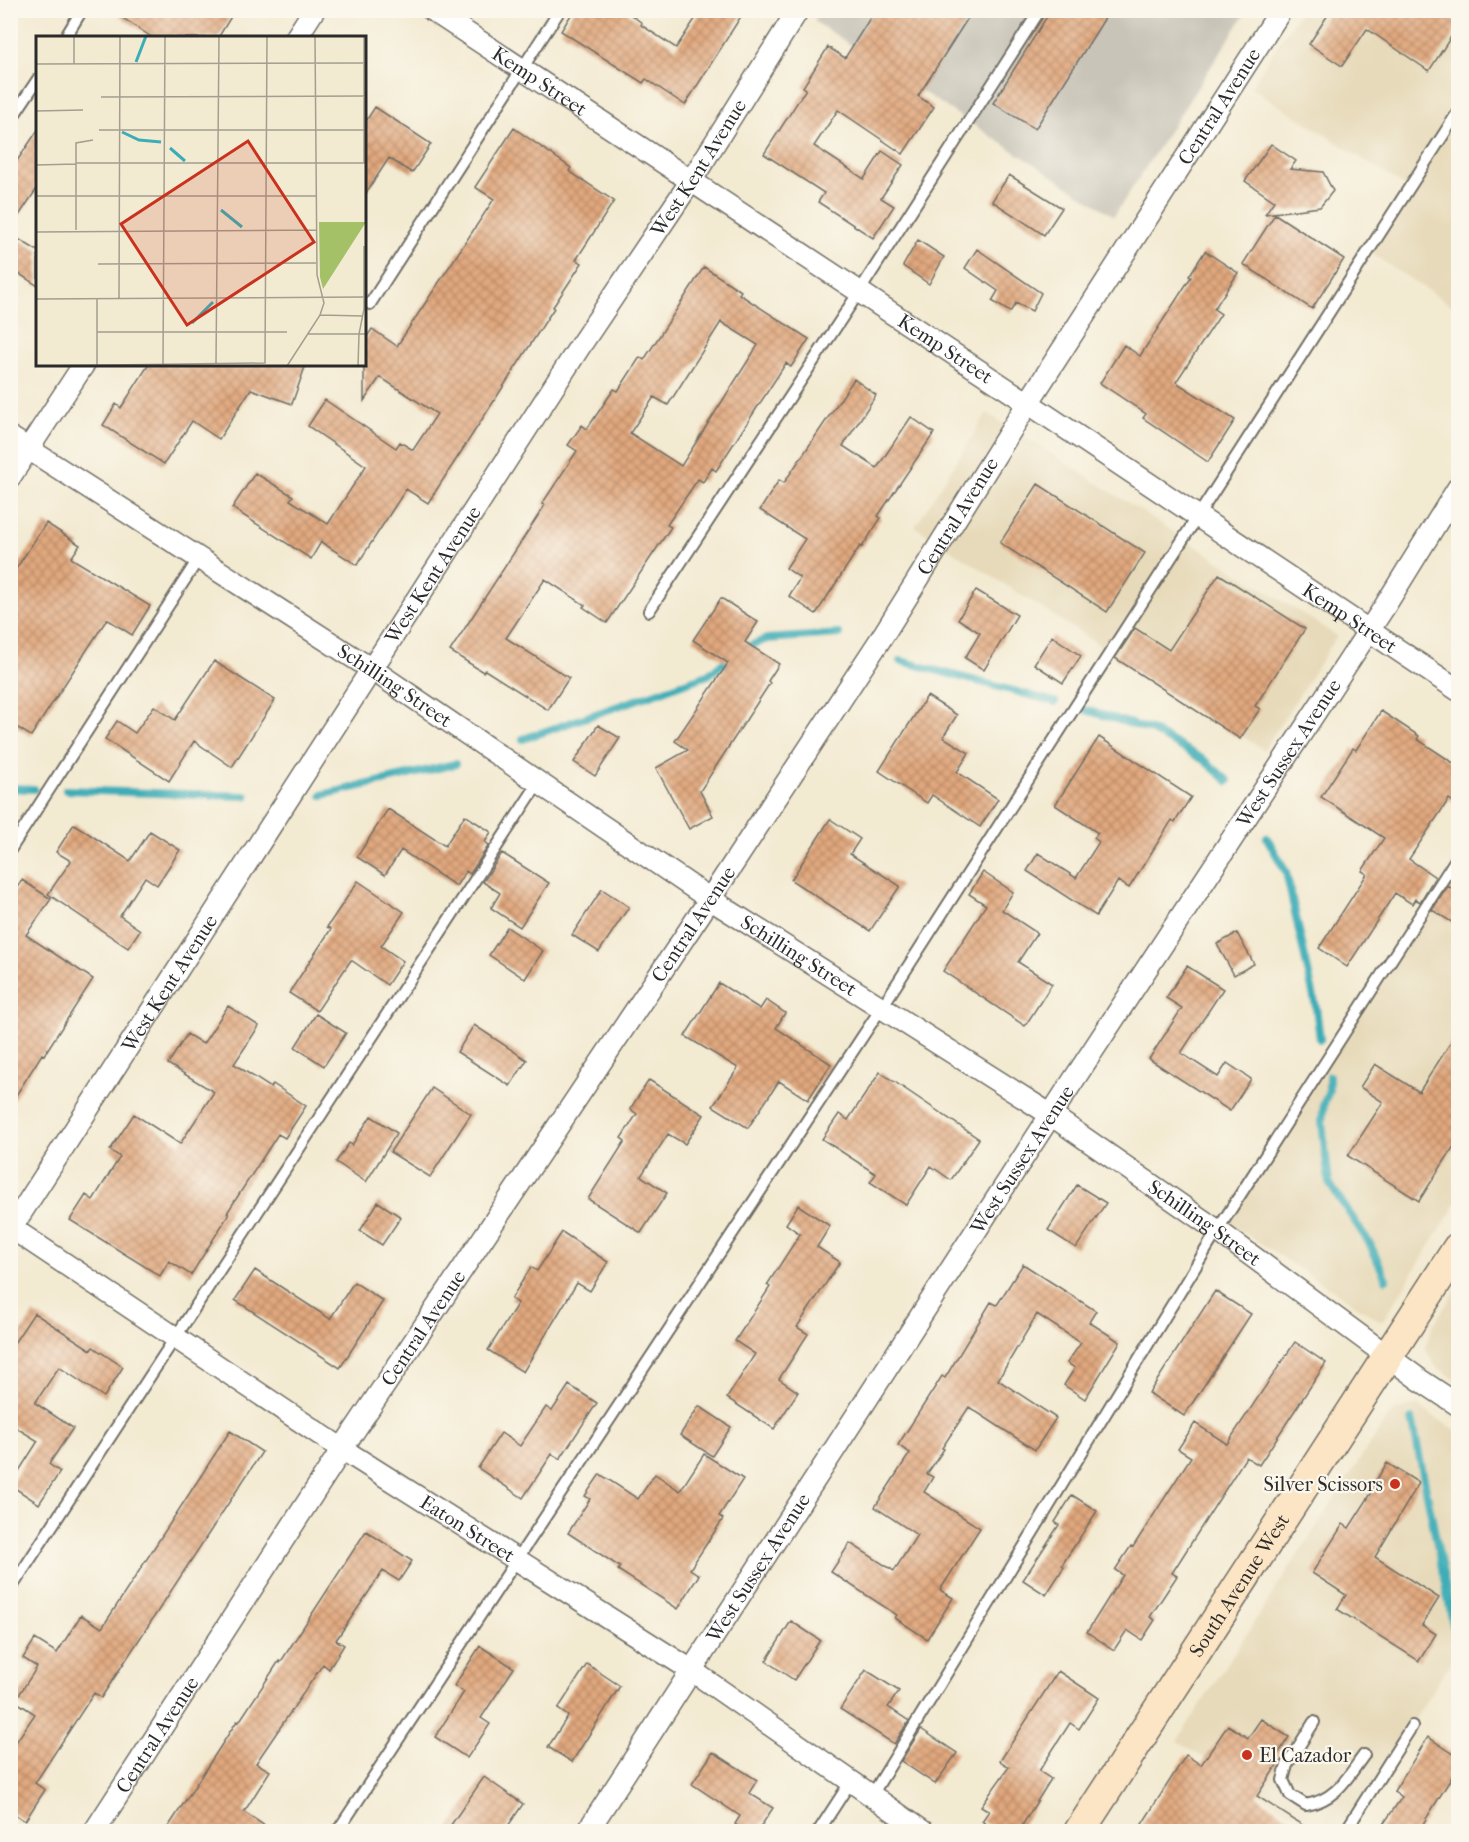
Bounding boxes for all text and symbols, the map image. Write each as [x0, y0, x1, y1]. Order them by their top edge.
inset map [36, 36, 366, 366]
street label: Kemp Street [488, 42, 591, 121]
street label: Central Avenue [1173, 44, 1265, 169]
street label: West Kent Avenue [646, 95, 751, 242]
street label: Kemp Street [893, 309, 997, 388]
street label: Central Avenue [913, 453, 1003, 579]
street label: West Kent Avenue [380, 502, 486, 648]
street label: Kemp Street [1298, 579, 1401, 658]
street label: Schilling Street [333, 639, 456, 732]
street label: West Sussex Avenue [1231, 675, 1346, 832]
street label: Central Avenue [647, 862, 740, 986]
street label: West Kent Avenue [117, 910, 222, 1057]
street label: Schilling Street [736, 911, 861, 1001]
street label: West Sussex Avenue [965, 1081, 1079, 1239]
street label: Schilling Street [1144, 1175, 1265, 1271]
street label: Central Avenue [377, 1266, 470, 1390]
place label: Silver Scissors [1264, 1473, 1383, 1496]
marker: Silver Scissors [1388, 1477, 1402, 1491]
street label: West Sussex Avenue [701, 1489, 815, 1647]
street label: Eaton Street [416, 1490, 519, 1567]
street label: South Avenue West [1185, 1510, 1294, 1661]
street label: Central Avenue [111, 1672, 204, 1797]
place label: El Cazador [1259, 1744, 1352, 1767]
marker: El Cazador [1240, 1748, 1254, 1762]

